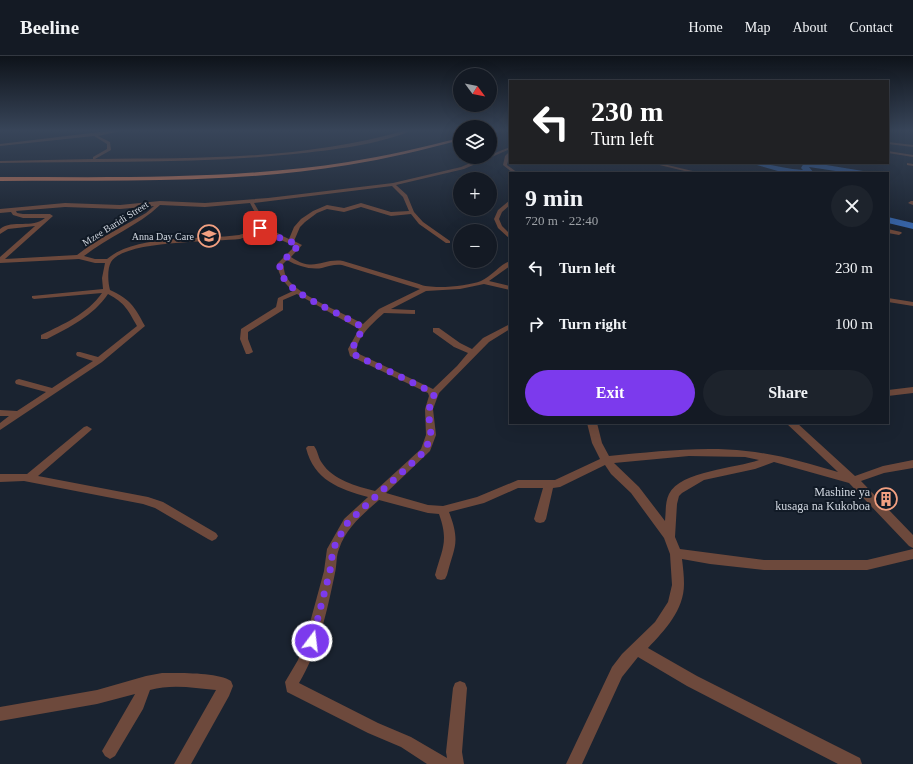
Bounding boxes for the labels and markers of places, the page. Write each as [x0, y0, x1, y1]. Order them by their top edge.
pin [243, 211, 277, 245]
school or university icon: Anna Day Care [196, 223, 222, 249]
place label: Anna Day Care [132, 231, 195, 242]
place label: Mashine ya kusaga na Kukoboa [775, 485, 871, 513]
building icon: Mashine ya kusaga na Kukoboa [873, 486, 899, 512]

